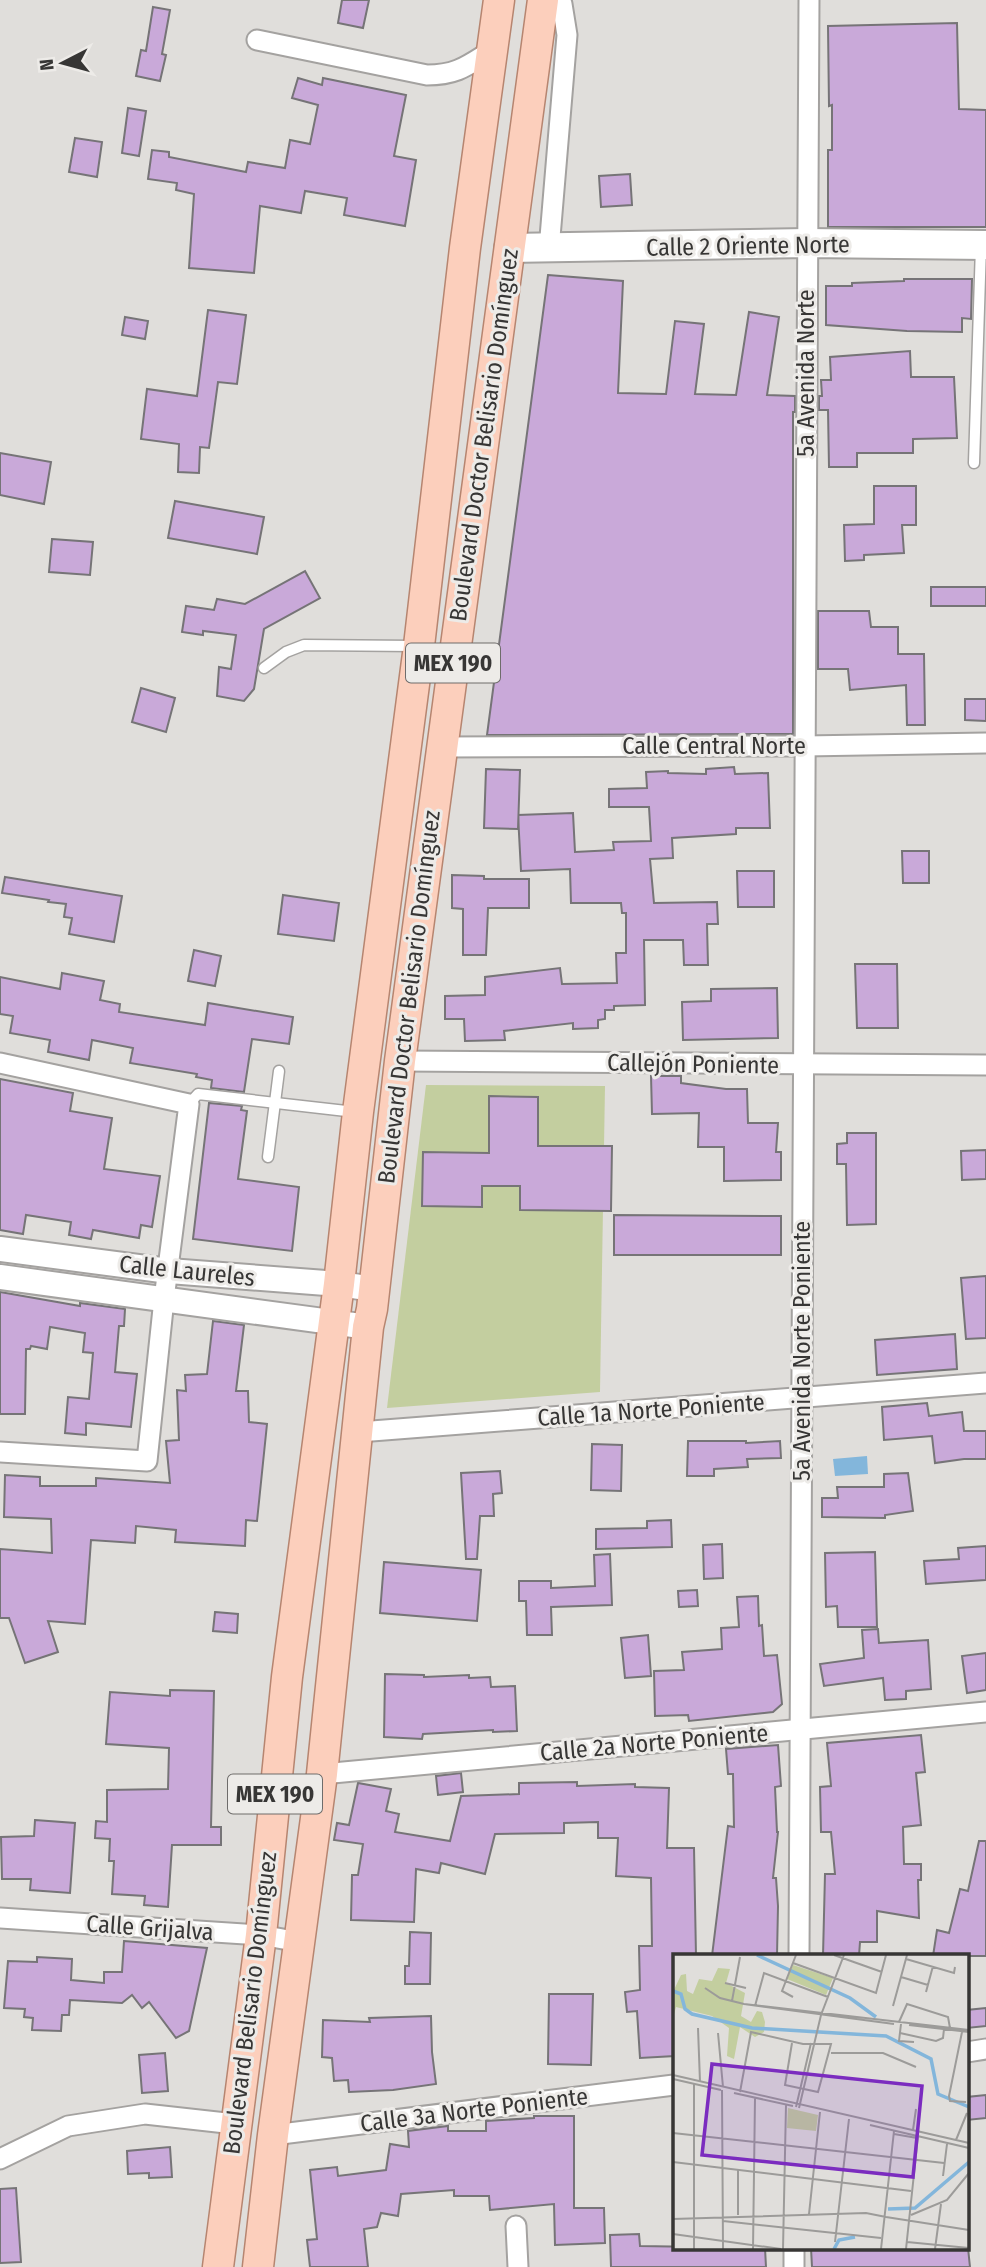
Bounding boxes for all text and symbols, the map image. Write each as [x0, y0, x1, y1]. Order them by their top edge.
north arrow [28, 28, 98, 98]
text: N [35, 58, 59, 72]
street label: Calle 2 Oriente Norte [646, 230, 850, 262]
street label: Boulevard Doctor Belisario Domínguez [444, 247, 524, 623]
street label: 5a Avenida Norte [792, 289, 820, 457]
road number: MEX 190 [406, 643, 500, 682]
street label: Calle Central Norte [622, 732, 806, 760]
street label: Boulevard Doctor Belisario Domínguez [372, 809, 446, 1185]
street label: Callejón Poniente [607, 1049, 779, 1079]
street label: 5a Avenida Norte Poniente [788, 1221, 816, 1481]
street label: Calle Laureles [118, 1250, 256, 1292]
street label: Calle 1a Norte Poniente [536, 1388, 766, 1432]
street label: Calle 2a Norte Poniente [539, 1719, 769, 1767]
road number: MEX 190 [228, 1774, 322, 1814]
street label: Boulevard Belisario Domínguez [218, 1850, 282, 2156]
street label: Calle Grijalva [85, 1910, 215, 1946]
inset map [673, 1954, 968, 2250]
street label: Calle 3a Norte Poniente [358, 2082, 590, 2138]

